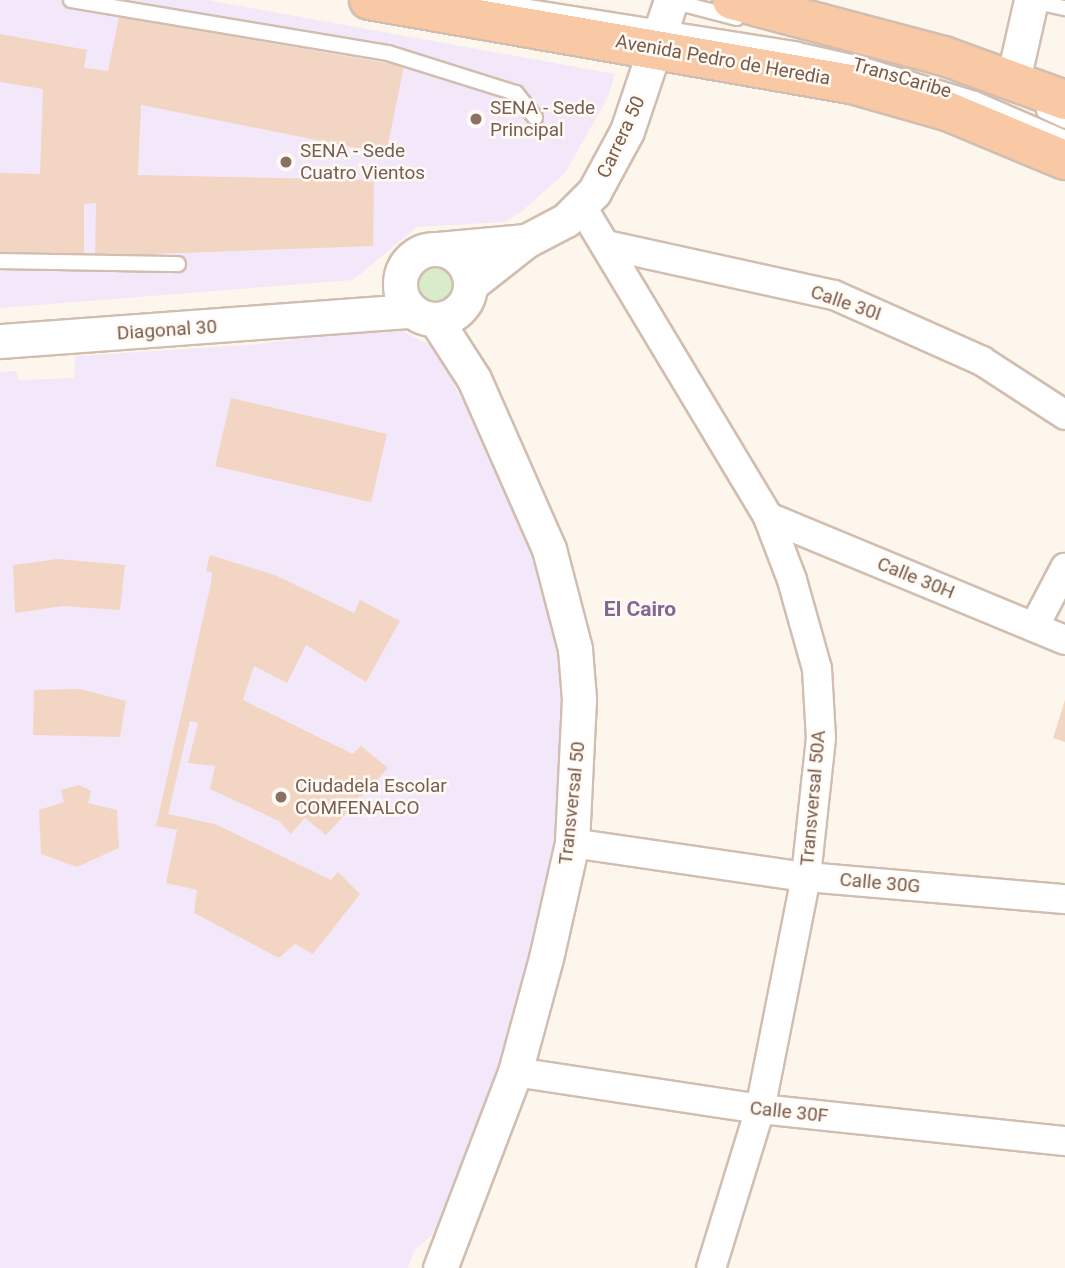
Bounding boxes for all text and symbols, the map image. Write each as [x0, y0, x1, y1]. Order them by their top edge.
street label: Avenida Pedro de Heredia [614, 30, 832, 90]
street label: TransCaribe [850, 53, 954, 103]
street label: Carrera 50 [592, 92, 650, 182]
place label: SENA - Sede Principal [490, 97, 595, 141]
marker: SENA - Sede Principal [468, 111, 484, 127]
place label: SENA - Sede Cuatro Vientos [300, 140, 425, 184]
marker: SENA - Sede Cuatro Vientos [278, 154, 294, 170]
street label: Calle 30I [808, 280, 884, 326]
street label: Diagonal 30 [116, 315, 218, 345]
street label: Calle 30H [874, 552, 958, 604]
district label: El Cairo [604, 596, 676, 622]
street label: Transversal 50A [796, 729, 830, 867]
street label: Transversal 50 [554, 740, 590, 866]
place label: Ciudadela Escolar COMFENALCO [295, 775, 447, 819]
marker: Ciudadela Escolar COMFENALCO [273, 789, 289, 805]
street label: Calle 30G [839, 868, 921, 898]
street label: Calle 30F [749, 1097, 829, 1127]

